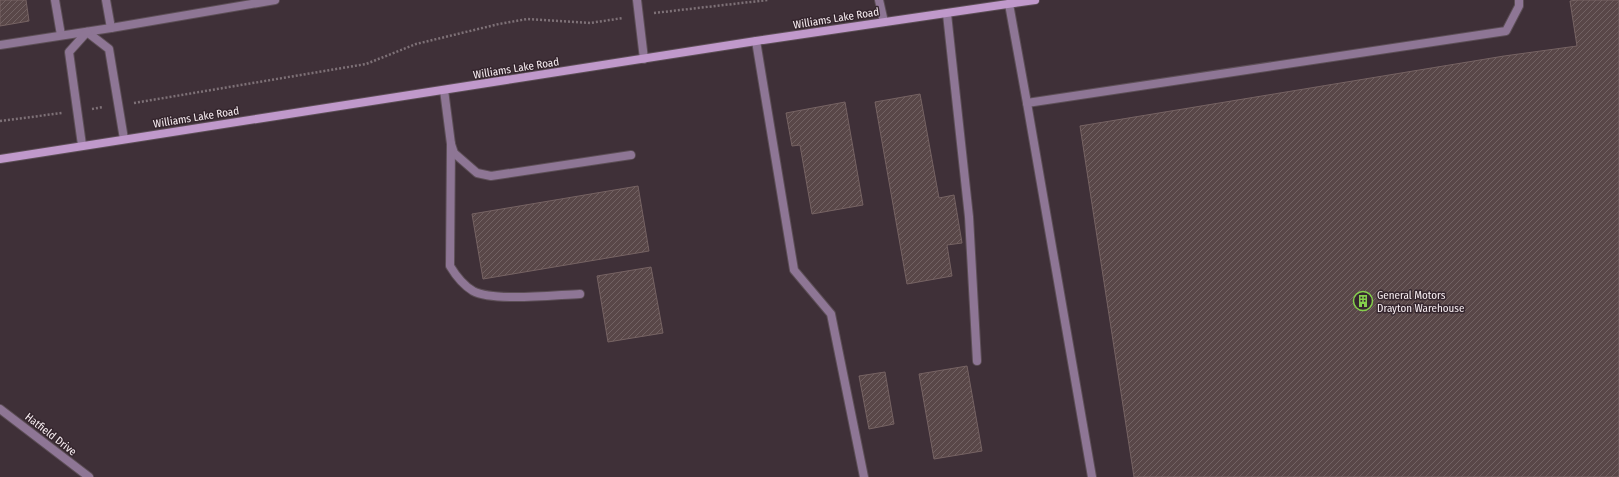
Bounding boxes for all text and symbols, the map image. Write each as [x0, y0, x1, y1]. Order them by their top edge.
street label: Williams Lake Road [792, 5, 880, 32]
street label: Williams Lake Road [472, 55, 560, 82]
street label: Williams Lake Road [152, 104, 240, 131]
place label: General Motors Drayton Warehouse [1377, 289, 1464, 315]
building icon: General Motors Drayton Warehouse [1352, 290, 1374, 312]
street label: Hatfield Drive [22, 410, 79, 458]

